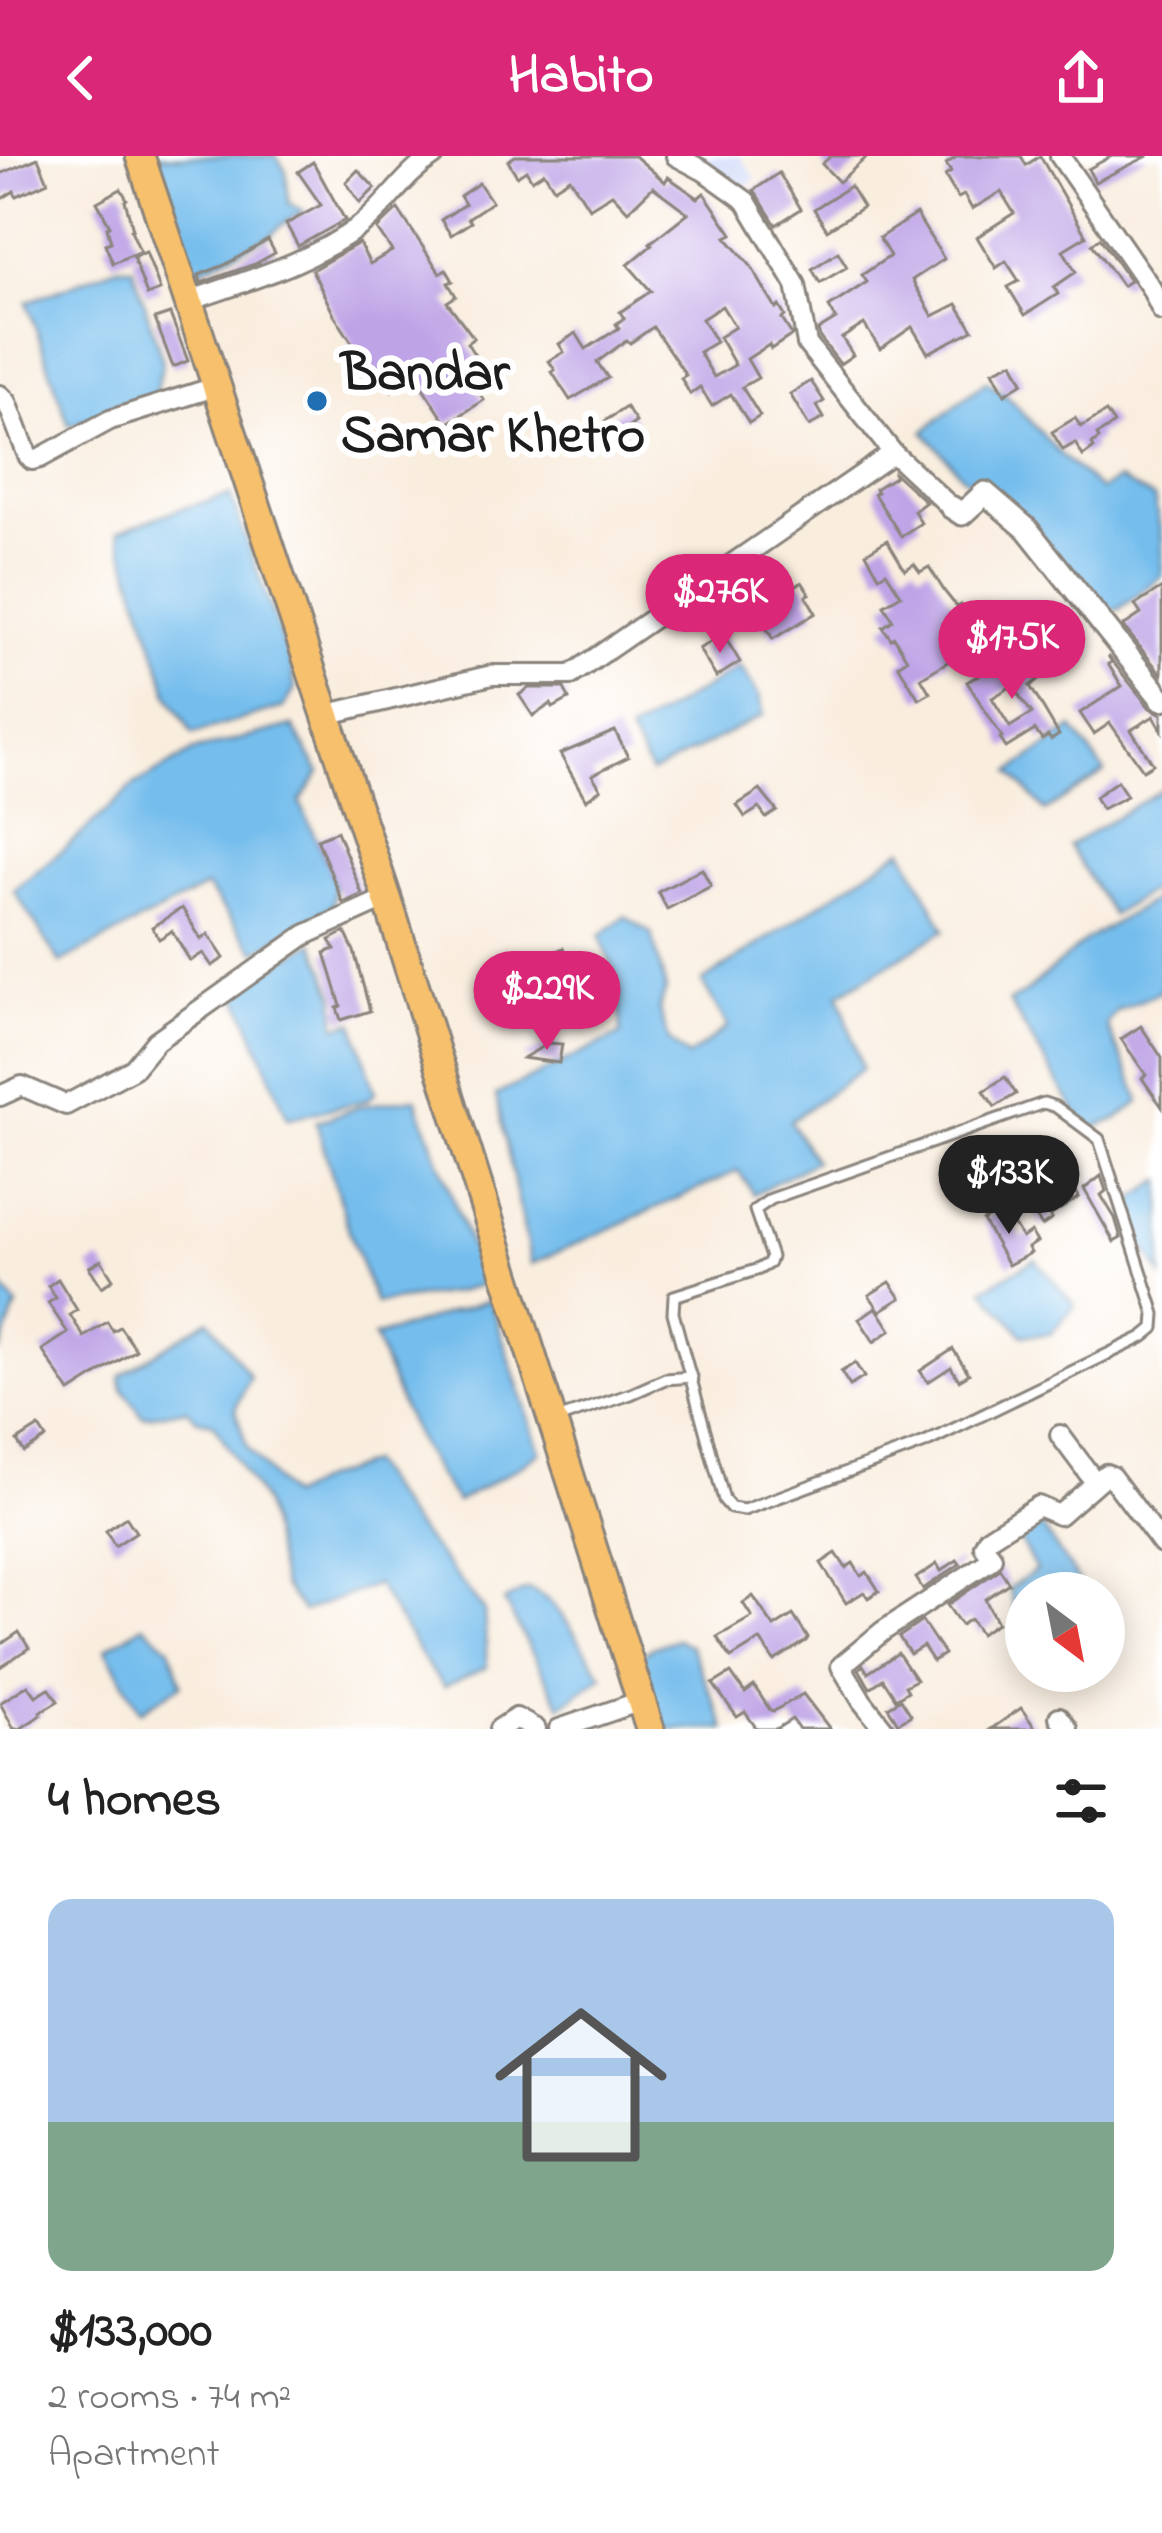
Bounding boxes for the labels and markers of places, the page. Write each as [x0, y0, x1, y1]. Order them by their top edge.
place label: Bandar Samar Khetro [339, 337, 645, 477]
marker: Bandar Samar Khetro [304, 388, 330, 414]
pin: $276K [636, 554, 804, 656]
pin: $175K [928, 600, 1096, 702]
pin: $229K [463, 951, 631, 1053]
pin: $133K [925, 1135, 1093, 1237]

